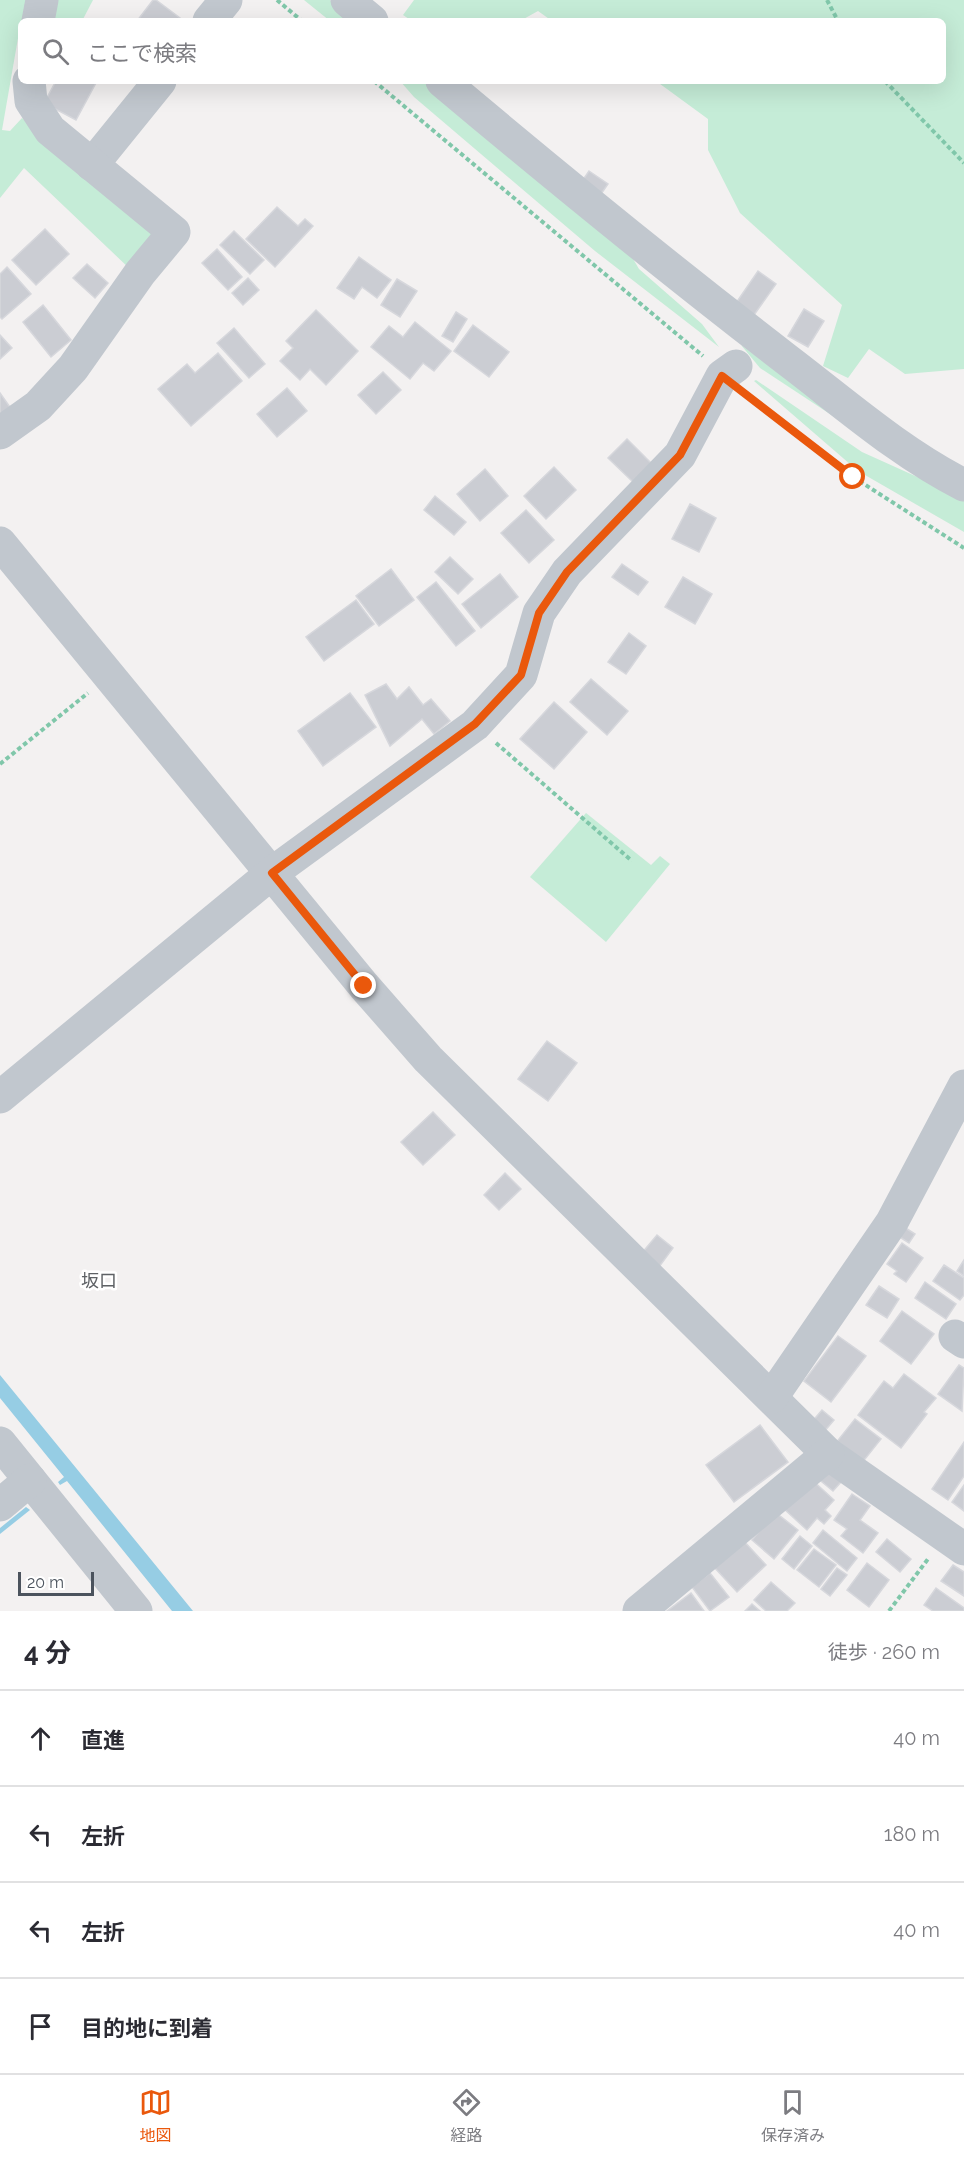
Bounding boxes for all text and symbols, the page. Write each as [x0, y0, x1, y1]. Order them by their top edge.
search box [18, 18, 946, 84]
icon: search [39, 35, 72, 68]
text: ここで検索 [87, 40, 197, 66]
route start [839, 463, 865, 489]
route end [350, 972, 376, 998]
district label: 坂口 [81, 1270, 117, 1291]
scale bar [18, 1569, 94, 1596]
text: 20 m [27, 1573, 64, 1592]
text: 4 分 [24, 1638, 71, 1668]
text: 徒歩 · 260 m [828, 1640, 940, 1664]
icon: ahead [24, 1722, 57, 1755]
text: 40 m [893, 1726, 940, 1750]
text: 直進 [81, 1727, 125, 1753]
icon: left [24, 1818, 57, 1851]
text: 180 m [884, 1822, 940, 1846]
text: 左折 [81, 1823, 125, 1849]
icon: left [24, 1914, 57, 1947]
text: 40 m [893, 1918, 940, 1942]
text: 左折 [81, 1919, 125, 1945]
icon: arrive [24, 2010, 57, 2043]
text: 目的地に到着 [81, 2015, 213, 2041]
tab: 地図 [139, 2086, 172, 2146]
tab: 経路 [450, 2086, 483, 2146]
tab: 保存済み [761, 2086, 825, 2146]

